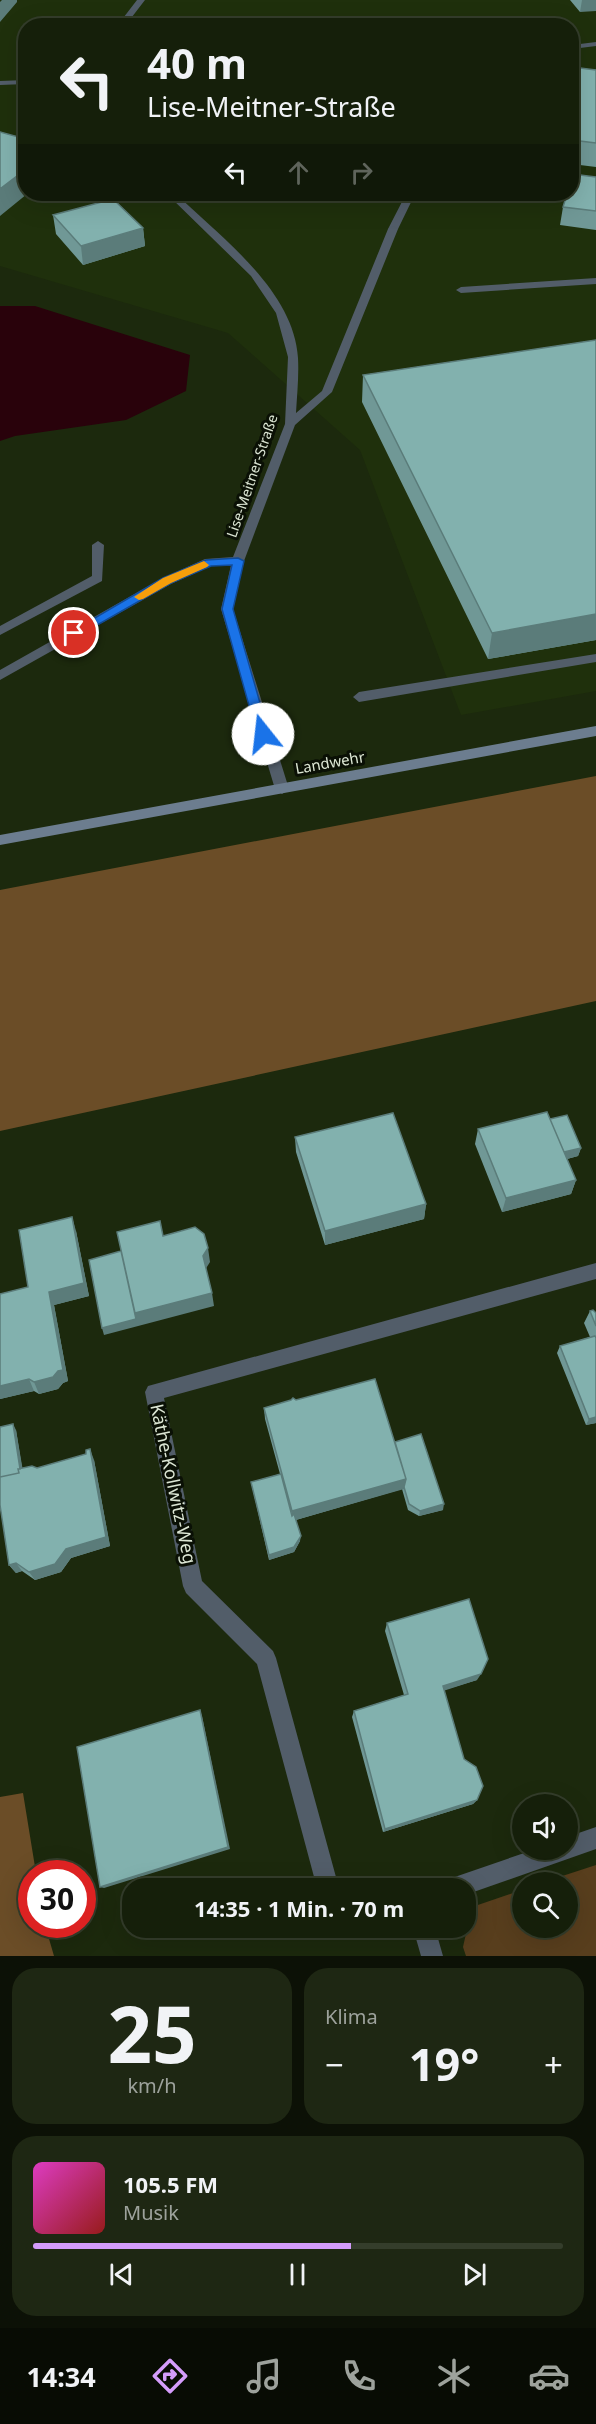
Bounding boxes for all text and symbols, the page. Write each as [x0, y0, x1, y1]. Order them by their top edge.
text: 40 m [147, 34, 247, 91]
icon: left [48, 42, 126, 120]
text: Lise-Meitner-Straße [147, 88, 396, 125]
icon: left [219, 156, 252, 189]
icon: ahead [282, 156, 315, 189]
icon: right [345, 156, 378, 189]
street label: Lise-Meitner-Straße [222, 412, 282, 540]
pin [48, 607, 99, 658]
icon: arrive [57, 616, 90, 649]
position arrow [231, 702, 295, 766]
street label: Landwehr [293, 746, 366, 778]
street label: Käthe-Kollwitz-Weg [145, 1401, 203, 1566]
map controls [512, 1794, 578, 1938]
button: sound [512, 1794, 578, 1860]
speed limit sign: 30 [18, 1860, 96, 1938]
button: search [512, 1872, 578, 1938]
text: 14:35 · 1 Min. · 70 m [194, 1893, 404, 1923]
text: 25 [107, 1980, 197, 2086]
text: Klima [325, 2003, 378, 2030]
text: 19° [409, 2033, 479, 2094]
text: − [325, 2042, 344, 2087]
text: + [544, 2042, 563, 2087]
text: km/h [127, 2072, 177, 2099]
text: 105.5 FM [123, 2169, 218, 2199]
text: Musik [123, 2199, 179, 2226]
icon: previous [105, 2258, 138, 2291]
icon: pause [281, 2258, 314, 2291]
icon: next [458, 2258, 491, 2291]
icon: directions [149, 2355, 191, 2397]
icon: music [243, 2355, 285, 2397]
icon: phone [338, 2355, 380, 2397]
icon: climate [433, 2355, 475, 2397]
icon: car [528, 2355, 570, 2397]
text: 14:34 [26, 2358, 96, 2395]

